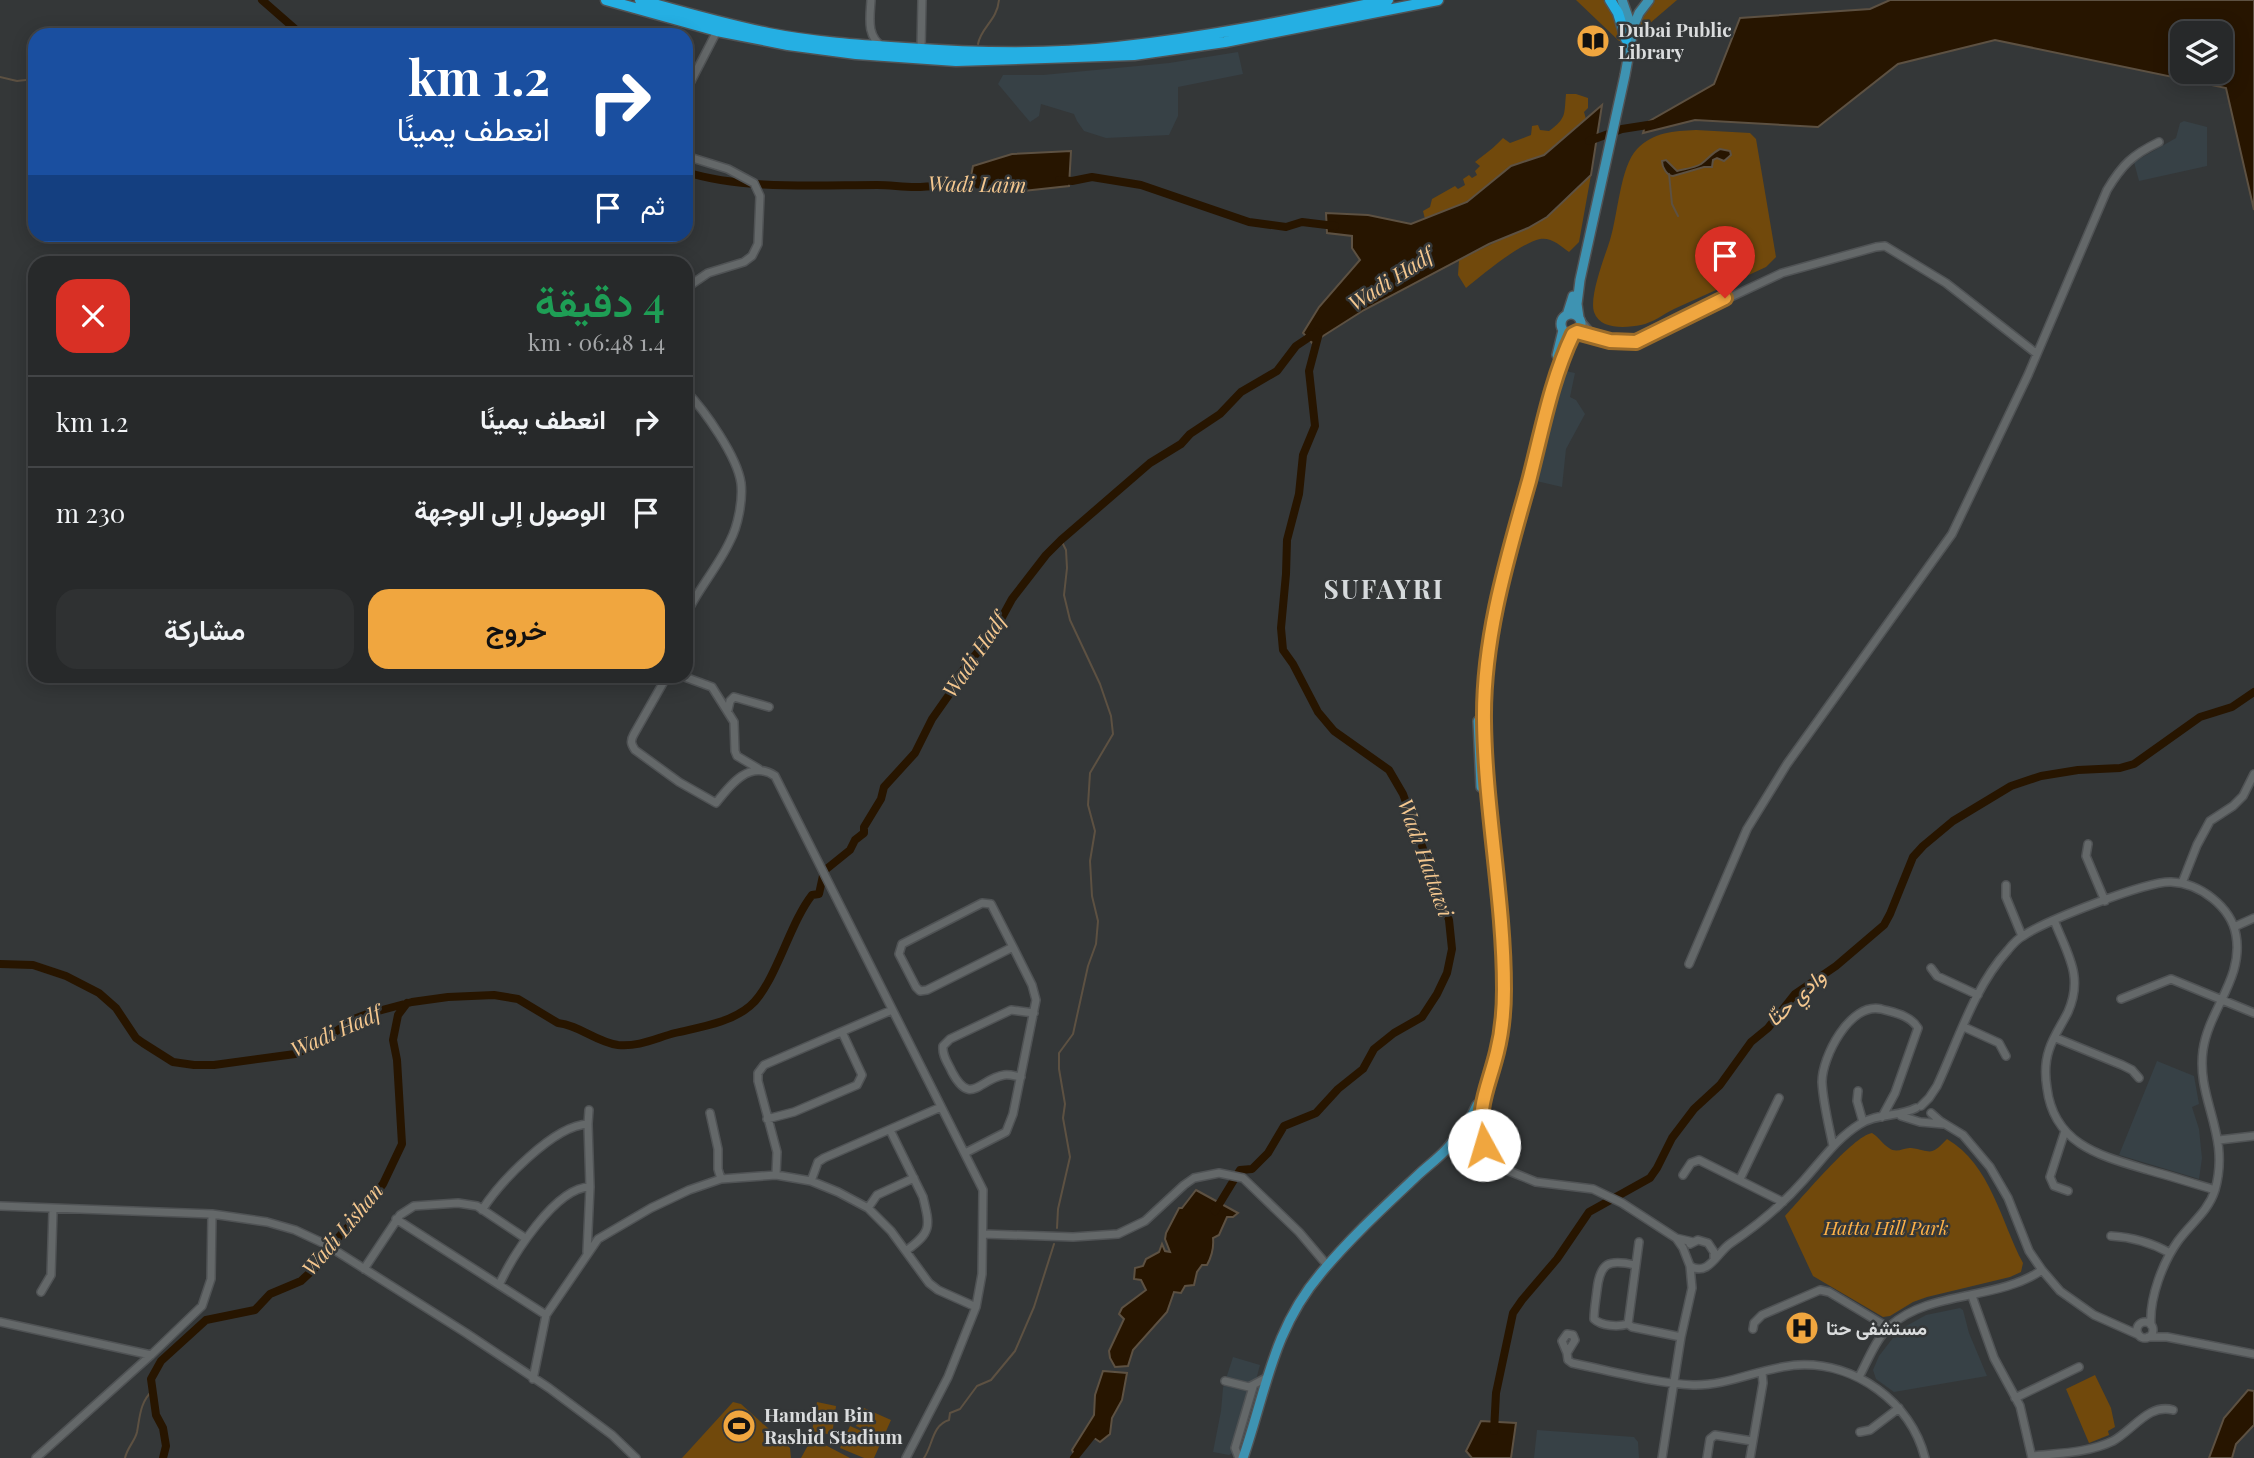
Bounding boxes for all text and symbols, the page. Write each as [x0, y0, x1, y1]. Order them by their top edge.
place label: Dubai Public Library [1618, 16, 1732, 64]
map controls [2170, 21, 2233, 84]
button: layers [2170, 21, 2233, 84]
library icon: Dubai Public Library [1574, 22, 1612, 60]
text: 1.2 km [408, 43, 550, 108]
icon: right [574, 56, 665, 147]
text: انعطف يمينًا [397, 106, 550, 149]
water label: Wadi Laim [928, 168, 1027, 198]
text: ثم [641, 187, 665, 222]
icon: arrive [589, 189, 627, 227]
pin [1695, 226, 1755, 298]
icon: arrive [1706, 237, 1744, 275]
water label: Wadi Hadf [1342, 238, 1442, 316]
text: 4 دقيقة [535, 272, 665, 328]
button: close [56, 279, 130, 353]
text: 1.4 km · 06:48 [528, 326, 665, 357]
text: انعطف يمينًا [480, 401, 606, 436]
icon: right [627, 403, 665, 441]
text: 1.2 km [56, 404, 129, 439]
text: الوصول إلى الوجهة [414, 492, 606, 527]
icon: arrive [627, 494, 665, 532]
text: 230 m [56, 495, 125, 530]
district label: SUFAYRI [1324, 571, 1444, 606]
button: مشاركة [56, 589, 354, 669]
button: خروج [368, 589, 665, 669]
water label: Wadi Hadf [935, 604, 1014, 703]
water label: Wadi Hattawi [1393, 794, 1461, 921]
water label: وادي حتّا [1759, 961, 1834, 1035]
water label: Wadi Hadf [285, 996, 389, 1063]
position arrow [1447, 1108, 1521, 1182]
water label: Wadi Lishan [294, 1176, 389, 1281]
park label: Hatta Hill Park [1823, 1214, 1949, 1240]
hospital icon: مستشفى حتا [1783, 1309, 1821, 1347]
place label: مستشفى حتا [1826, 1314, 1927, 1340]
place label: Hamdan Bin Rashid Stadium [764, 1401, 903, 1449]
sports icon: Hamdan Bin Rashid Stadium [720, 1407, 758, 1445]

